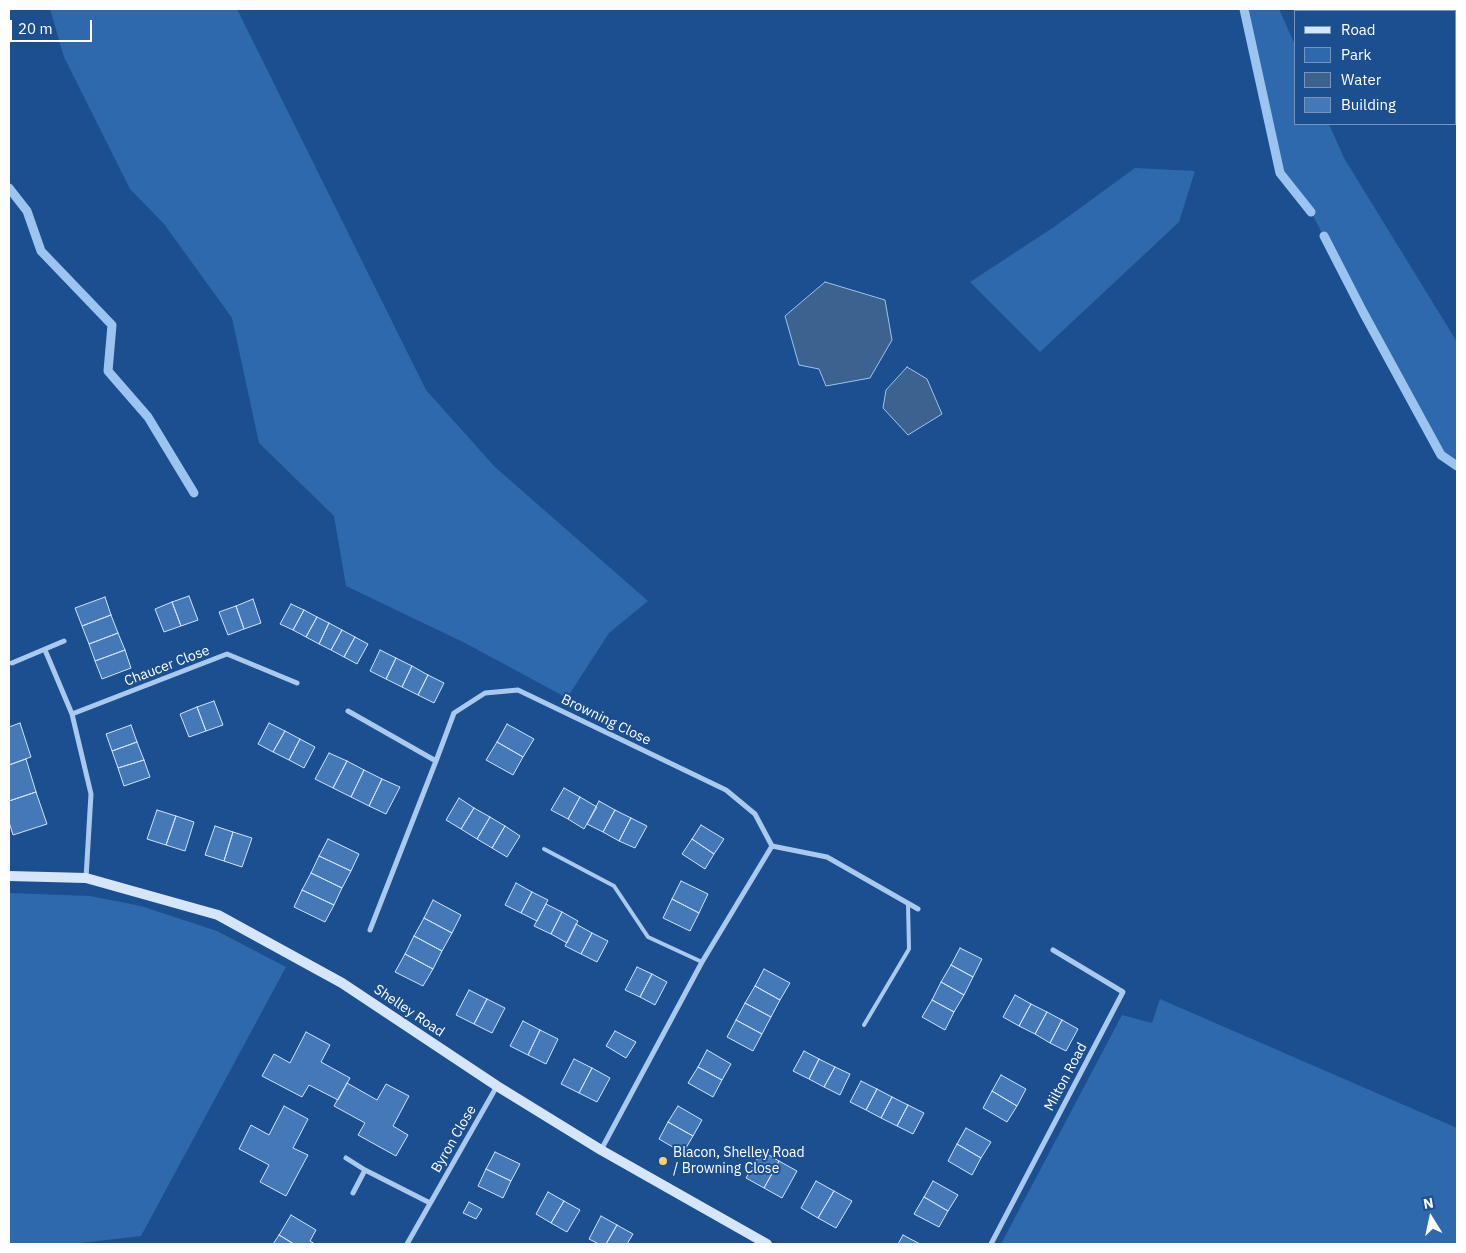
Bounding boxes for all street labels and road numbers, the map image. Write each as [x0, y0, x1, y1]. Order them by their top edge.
street label: Chaucer Close [122, 642, 212, 690]
street label: Browning Close [558, 691, 654, 749]
street label: Shelley Road [371, 981, 447, 1041]
street label: Milton Road [1041, 1040, 1091, 1114]
street label: Byron Close [428, 1102, 480, 1176]

